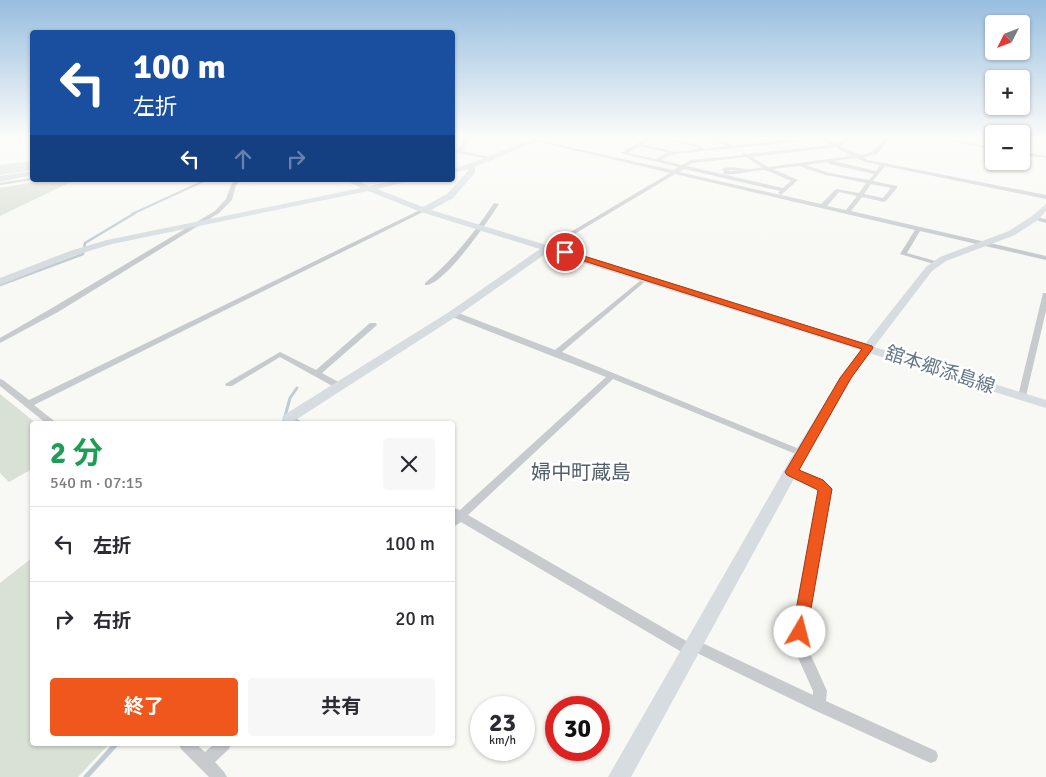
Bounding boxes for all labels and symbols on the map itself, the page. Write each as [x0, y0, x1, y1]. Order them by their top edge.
north arrow [985, 15, 1030, 60]
pin [544, 231, 586, 273]
street label: 舘本郷添島線 [882, 341, 998, 399]
district label: 婦中町蔵島 [531, 460, 631, 485]
position arrow [773, 605, 825, 657]
speed limit sign: 30 [545, 696, 610, 761]

